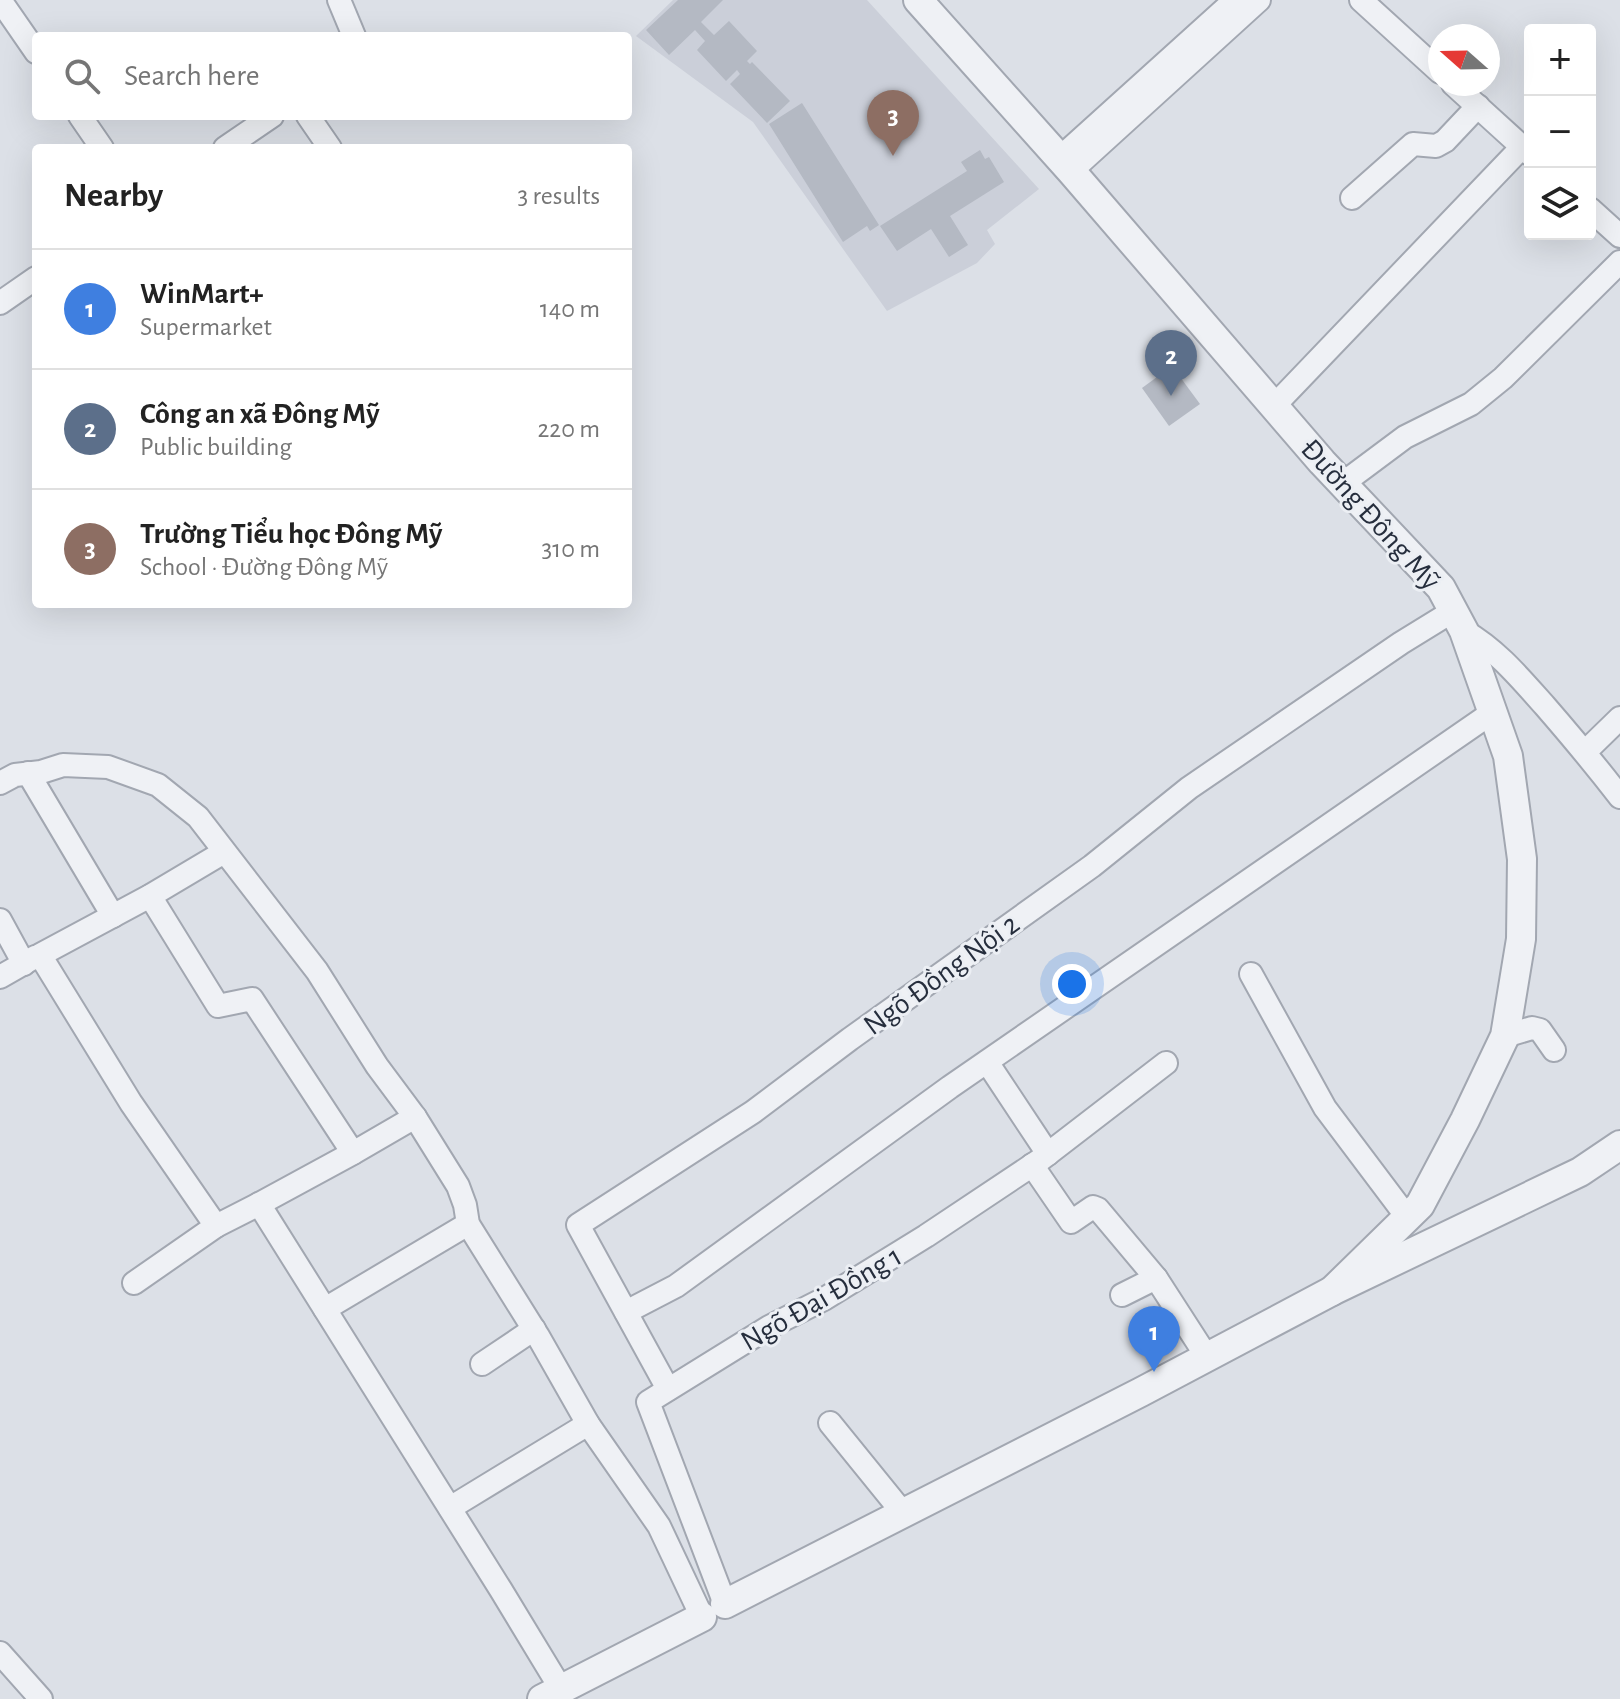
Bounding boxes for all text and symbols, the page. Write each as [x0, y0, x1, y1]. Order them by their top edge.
north arrow [1428, 24, 1500, 96]
map controls [1524, 24, 1596, 240]
button: + [1524, 24, 1596, 96]
search box [32, 32, 632, 120]
icon: search [60, 54, 104, 98]
text: Search here [124, 61, 260, 91]
pin: 3 [867, 90, 919, 156]
button: − [1524, 96, 1596, 168]
button: layers [1524, 168, 1596, 240]
text: Nearby [64, 179, 163, 213]
text: 3 results [517, 183, 600, 209]
text: WinMart+ [140, 279, 264, 309]
text: 1 [85, 296, 95, 322]
text: 140 m [540, 296, 600, 322]
text: Supermarket [140, 314, 272, 340]
pin: 2 [1145, 330, 1197, 396]
text: Công an xã Đông Mỹ [140, 399, 380, 429]
text: 2 [84, 416, 96, 442]
text: 220 m [538, 416, 600, 442]
street label: Đường Đông Mỹ [1295, 433, 1446, 596]
text: Public building [140, 434, 292, 460]
text: Trường Tiểu học Đông Mỹ [140, 519, 442, 549]
text: 3 [84, 536, 96, 562]
text: 310 m [542, 536, 600, 562]
text: School · Đường Đông Mỹ [140, 554, 388, 580]
street label: Ngõ Đồng Nội 2 [858, 909, 1025, 1041]
your location [1052, 964, 1092, 1004]
street label: Ngõ Đại Đồng 1 [736, 1241, 907, 1357]
pin: 1 [1128, 1306, 1180, 1372]

